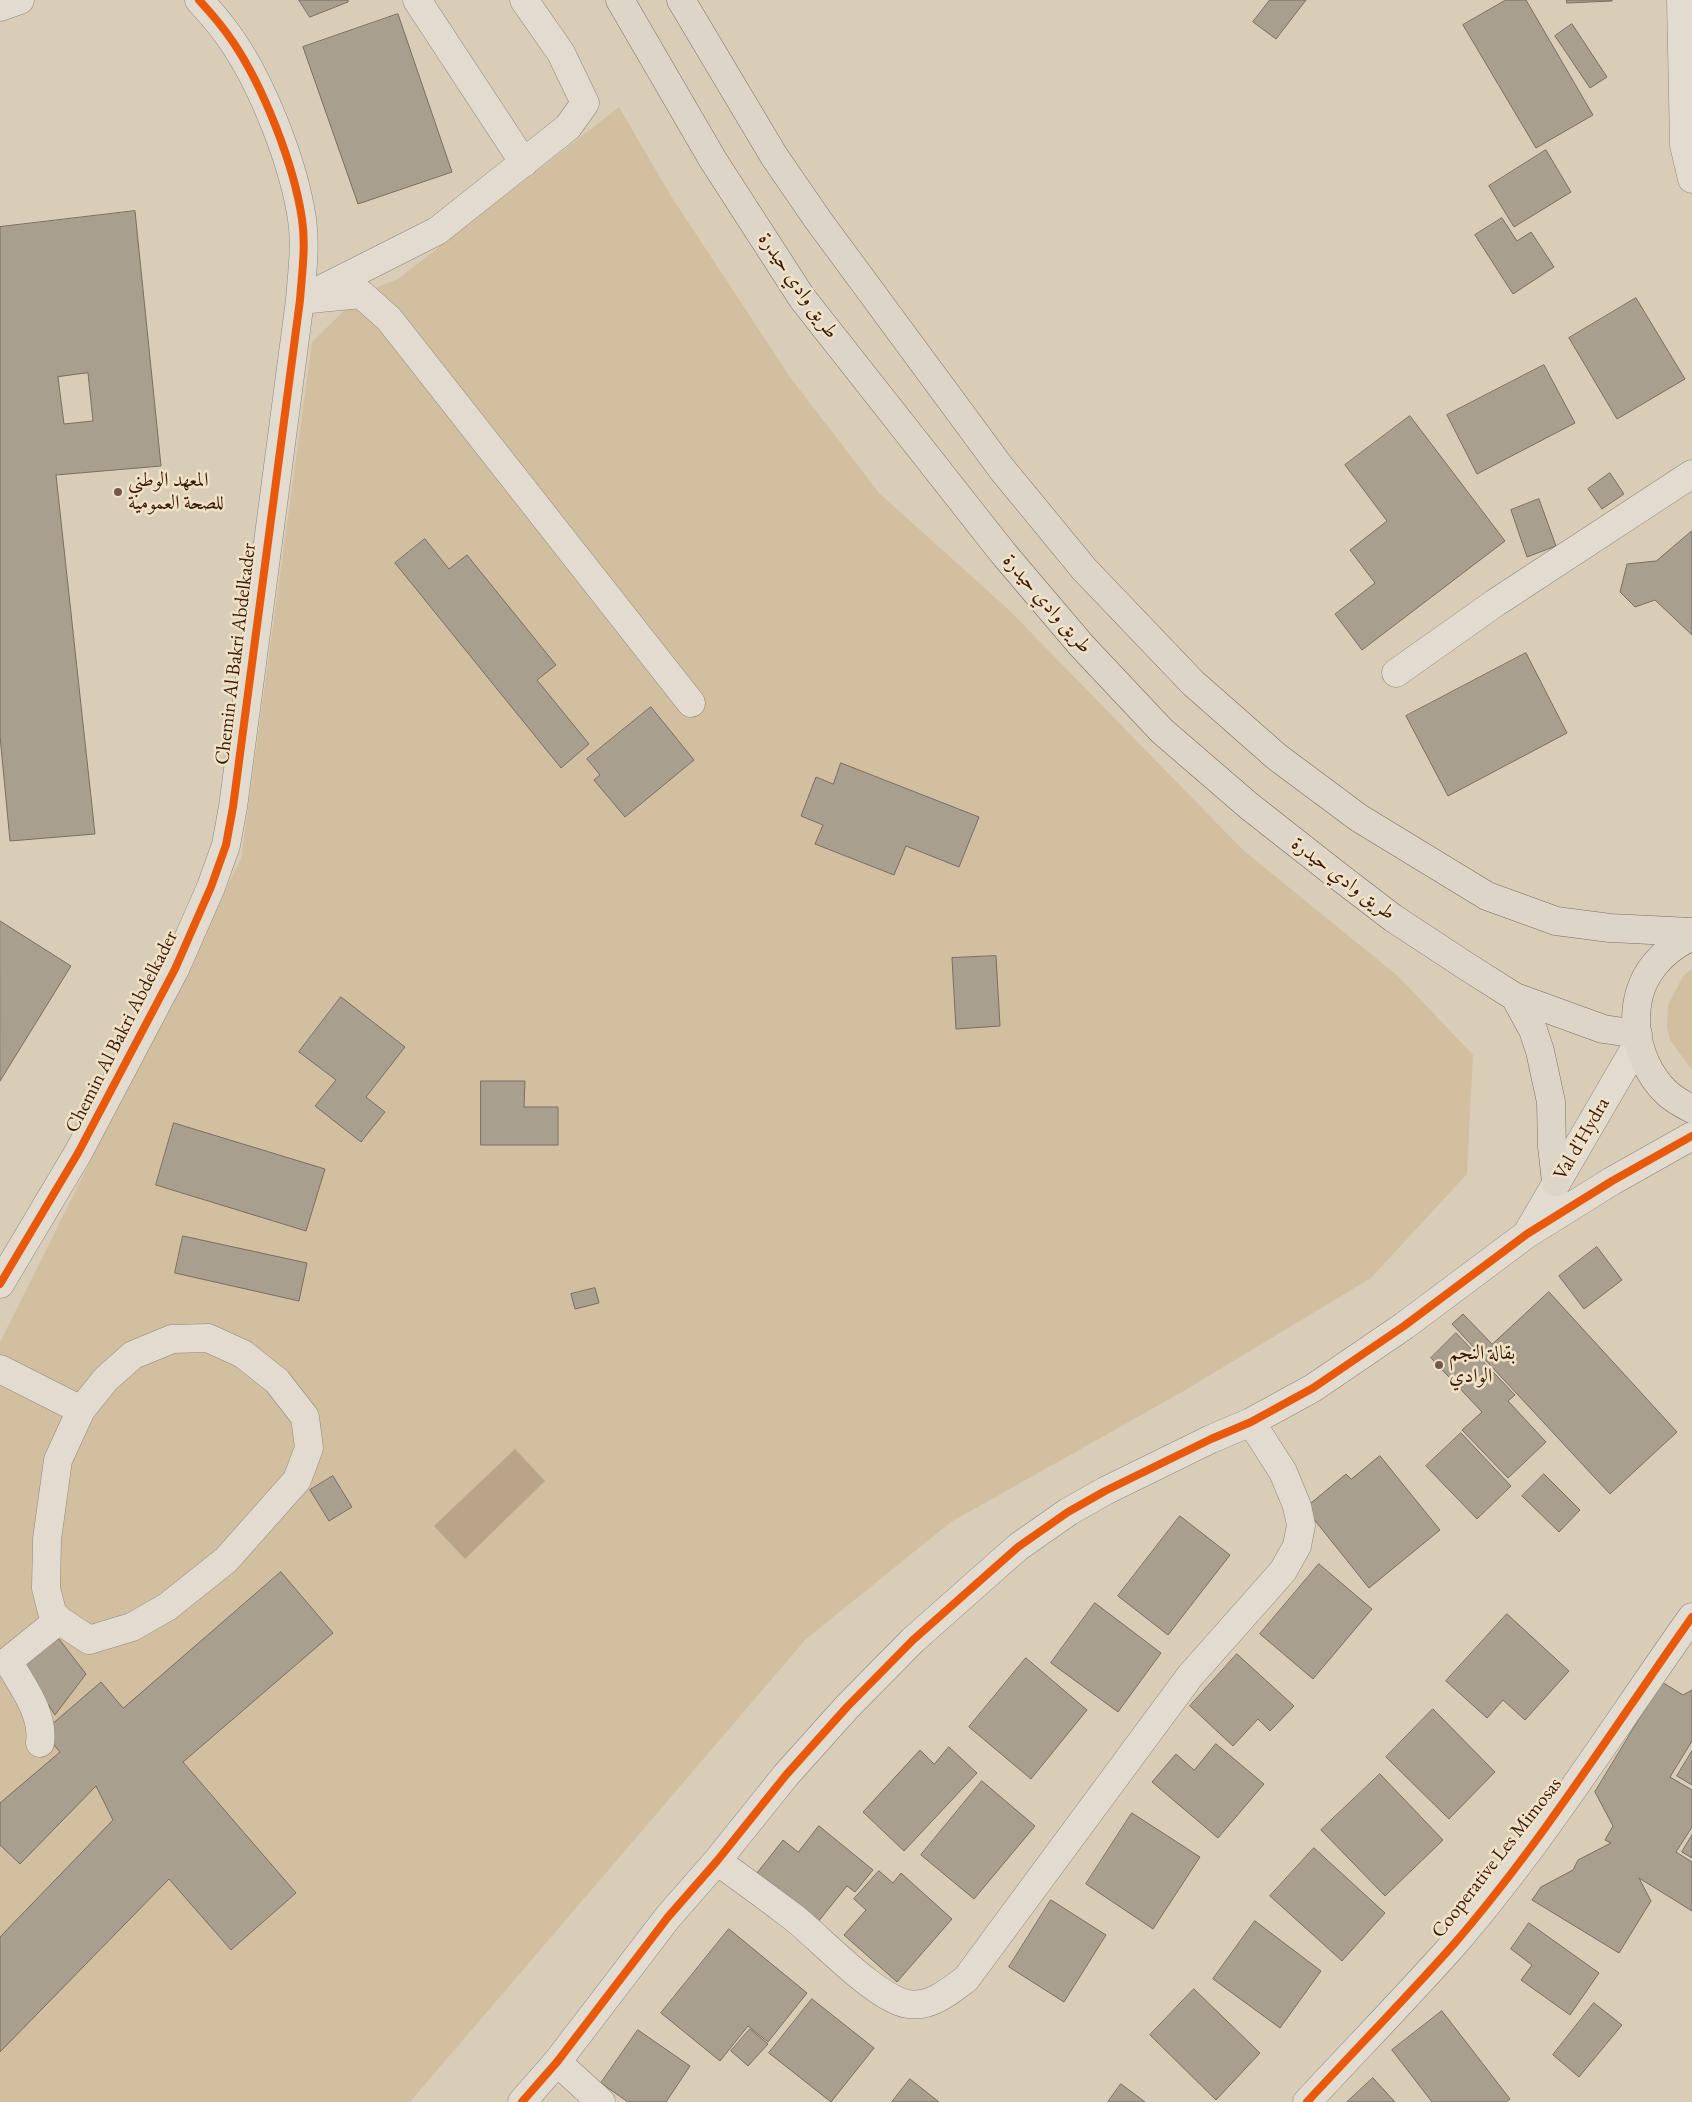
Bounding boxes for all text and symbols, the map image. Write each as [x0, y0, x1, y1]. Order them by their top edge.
street label: طريق وادي حيدرة [753, 228, 843, 344]
place label: المعهد الوطني للصحة العمومية [128, 469, 224, 516]
marker: المعهد الوطني للصحة العمومية [112, 486, 124, 498]
street label: Chemin Al Bakri Abdelkader [210, 542, 262, 766]
street label: طريق وادي حيدرة [997, 549, 1097, 659]
street label: طريق وادي حيدرة [1286, 832, 1400, 926]
street label: Chemin Al Bakri Abdelkader [61, 927, 183, 1137]
street label: Val d'Hydra [1549, 1093, 1615, 1185]
place label: بقالة النجم الوادي [1449, 1342, 1515, 1389]
marker: بقالة النجم الوادي [1433, 1359, 1445, 1371]
street label: Cooperative Les Mimosas [1427, 1773, 1567, 1943]

